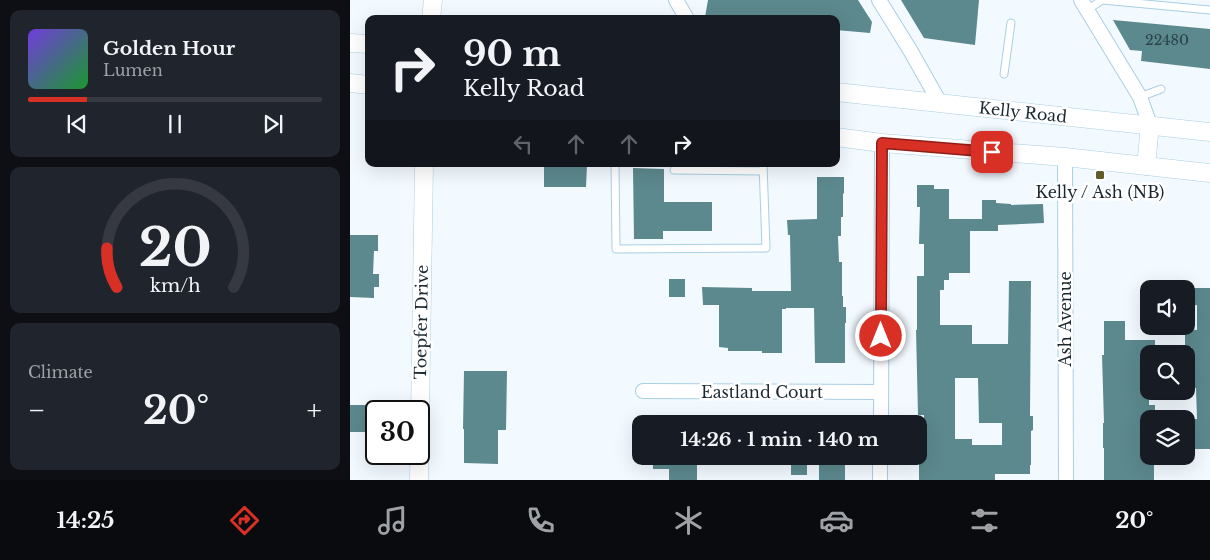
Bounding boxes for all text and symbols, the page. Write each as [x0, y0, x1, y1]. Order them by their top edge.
house number: 22480 [1145, 31, 1189, 49]
text: 90 m [463, 32, 561, 75]
icon: right [380, 35, 445, 100]
text: Golden Hour [103, 37, 235, 60]
text: Lumen [103, 60, 163, 80]
text: Kelly Road [463, 75, 585, 102]
street label: Kelly Road [978, 97, 1068, 127]
icon: previous [63, 110, 91, 138]
icon: pause [161, 110, 189, 138]
icon: next [259, 110, 287, 138]
icon: left [509, 130, 537, 158]
icon: ahead [562, 130, 590, 158]
icon: ahead [615, 130, 643, 158]
icon: right [668, 130, 696, 158]
pin [971, 131, 1013, 173]
icon: arrive [978, 138, 1006, 166]
marker: Kelly / Ash (NB) [1094, 169, 1106, 181]
place label: Kelly / Ash (NB) [1036, 182, 1164, 202]
text: 20 [138, 216, 212, 280]
street label: Toepfer Drive [410, 264, 432, 380]
street label: Ash Avenue [1055, 271, 1075, 368]
text: km/h [150, 275, 200, 297]
map controls [1140, 280, 1195, 465]
button: sound [1140, 280, 1195, 335]
position arrow [854, 309, 906, 361]
button: search [1140, 345, 1195, 400]
text: Climate [28, 362, 93, 382]
street label: Eastland Court [701, 382, 823, 402]
text: 20° [143, 387, 209, 434]
text: − [28, 393, 46, 428]
text: + [307, 393, 322, 428]
speed limit sign: 30 [365, 400, 430, 465]
button: layers [1140, 410, 1195, 465]
text: 14:26 · 1 min · 140 m [680, 428, 879, 451]
icon: directions [227, 503, 262, 538]
icon: music [375, 503, 410, 538]
icon: phone [523, 503, 558, 538]
icon: climate [671, 503, 706, 538]
icon: car [819, 503, 854, 538]
icon: filters [967, 503, 1002, 538]
text: 14:25 [56, 507, 114, 534]
text: 20° [1115, 507, 1153, 534]

